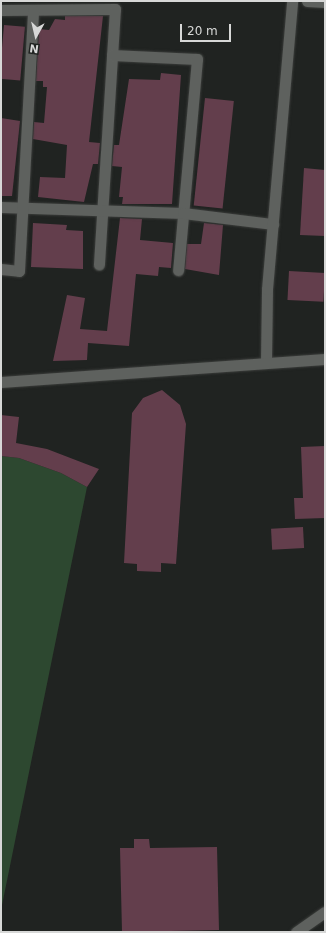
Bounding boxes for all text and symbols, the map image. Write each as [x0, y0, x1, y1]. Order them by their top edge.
north arrow [16, 16, 56, 56]
scale bar [182, 16, 233, 42]
text: 20 m [187, 24, 218, 38]
text: N [29, 41, 40, 55]

